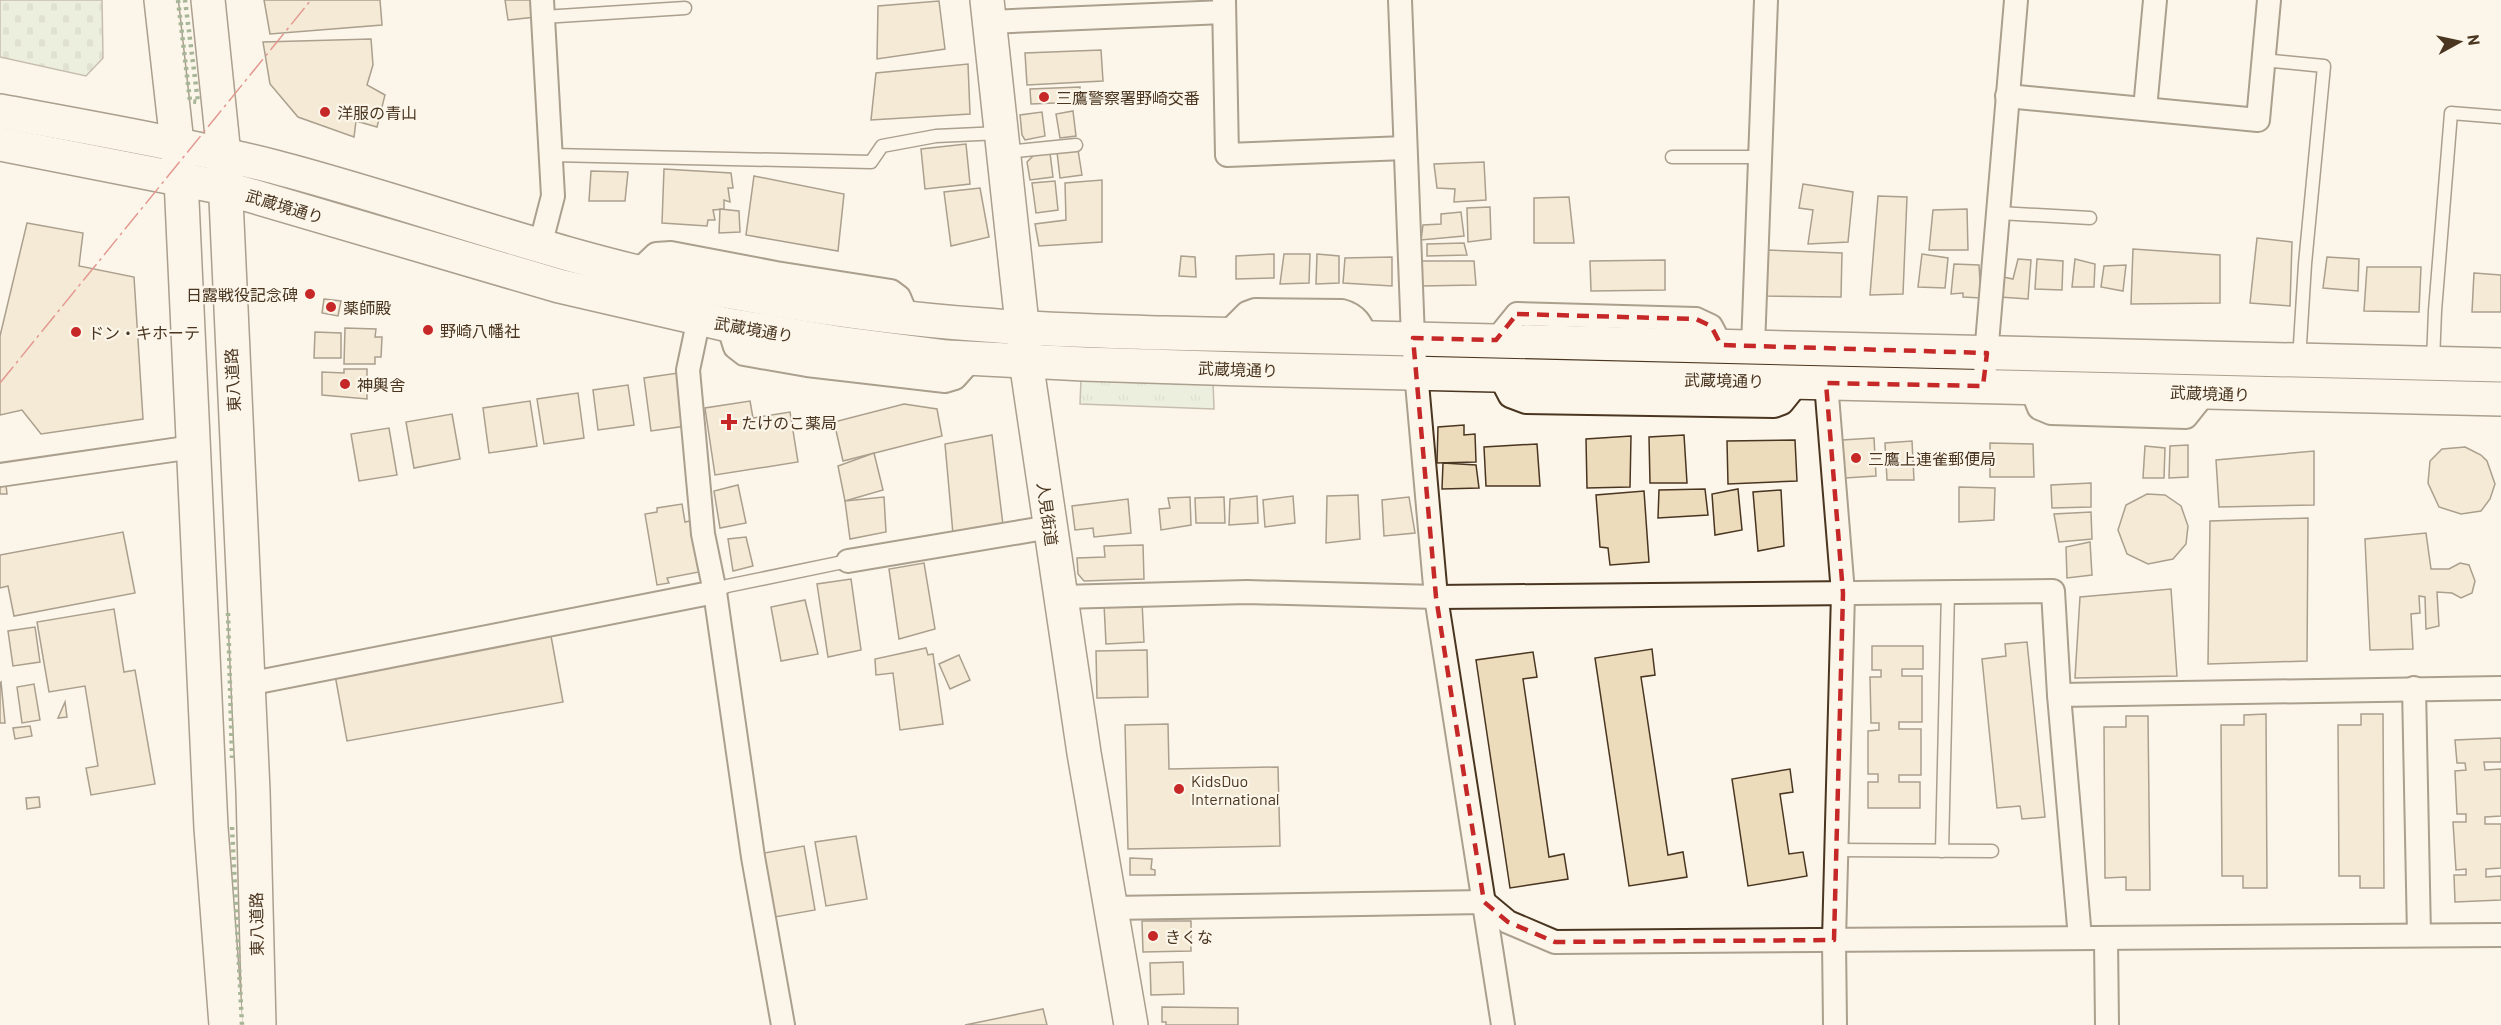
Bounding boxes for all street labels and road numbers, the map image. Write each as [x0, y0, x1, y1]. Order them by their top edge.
street label: 武蔵境通り [244, 185, 326, 227]
street label: 武蔵境通り [713, 313, 795, 345]
street label: 東八道路 [221, 348, 243, 412]
street label: 武蔵境通り [1198, 358, 1278, 380]
street label: 武蔵境通り [1684, 370, 1764, 390]
street label: 武蔵境通り [2170, 382, 2250, 404]
street label: 人見街道 [1034, 481, 1062, 547]
street label: 東八道路 [246, 892, 266, 956]

